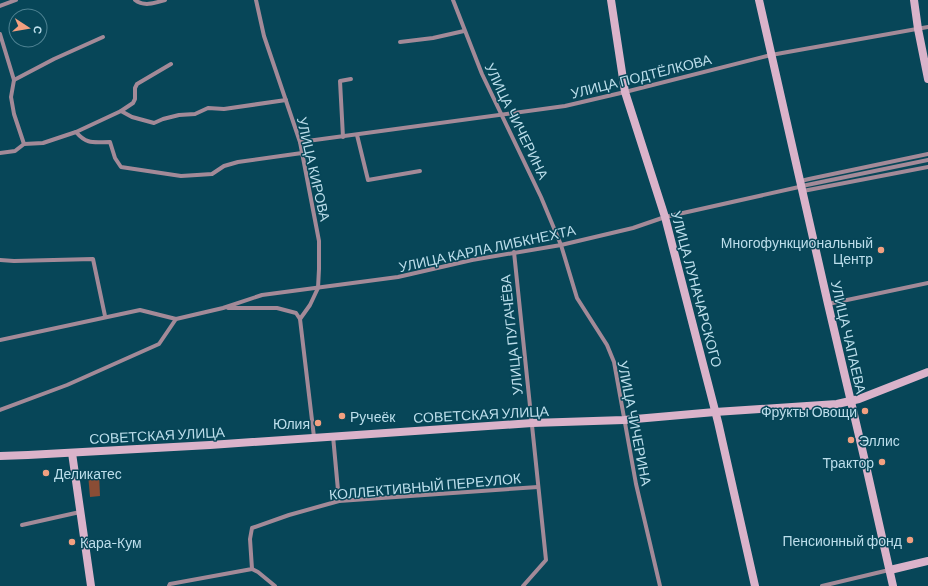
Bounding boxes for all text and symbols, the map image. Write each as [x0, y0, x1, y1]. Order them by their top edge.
north arrow [8, 8, 48, 48]
text: С [31, 25, 45, 35]
street label: УЛИЦА ПОДТЁЛКОВА [569, 50, 714, 102]
street label: УЛИЦА ЧИЧЕРИНА [482, 60, 553, 182]
street label: УЛИЦА КИРОВА [294, 115, 334, 223]
street label: УЛИЦА ЛУНАЧАРСКОГО [668, 209, 726, 369]
street label: УЛИЦА КАРЛА ЛИБКНЕХТА [397, 221, 578, 275]
place label: Многофункциональный Центр [721, 234, 873, 267]
marker: Многофункциональный Центр [876, 245, 886, 255]
street label: УЛИЦА ПУГАЧЁВА [496, 273, 526, 396]
street label: УЛИЦА ЧАПАЕВА [828, 279, 870, 396]
street label: УЛИЦА ЧИЧЕРИНА [615, 359, 656, 488]
street label: СОВЕТСКАЯ УЛИЦА [413, 402, 550, 426]
place label: Фрукты Овощи [761, 403, 857, 420]
marker: Фрукты Овощи [860, 406, 870, 416]
place label: Ручеёк [350, 408, 396, 425]
marker: Ручеёк [337, 411, 347, 421]
place label: Юлия [273, 415, 310, 432]
marker: Юлия [313, 418, 323, 428]
street label: СОВЕТСКАЯ УЛИЦА [89, 423, 226, 447]
place label: Эллис [859, 432, 900, 449]
marker: Эллис [846, 435, 856, 445]
place label: Трактор [823, 454, 874, 471]
marker: Трактор [877, 457, 887, 467]
place label: Деликатес [54, 465, 122, 482]
marker: Деликатес [41, 468, 51, 478]
street label: КОЛЛЕКТИВНЫЙ ПЕРЕУЛОК [328, 469, 523, 503]
place label: Пенсионный фонд [782, 532, 902, 549]
place label: Кара-Кум [80, 534, 142, 551]
marker: Пенсионный фонд [905, 535, 915, 545]
marker: Кара-Кум [67, 537, 77, 547]

